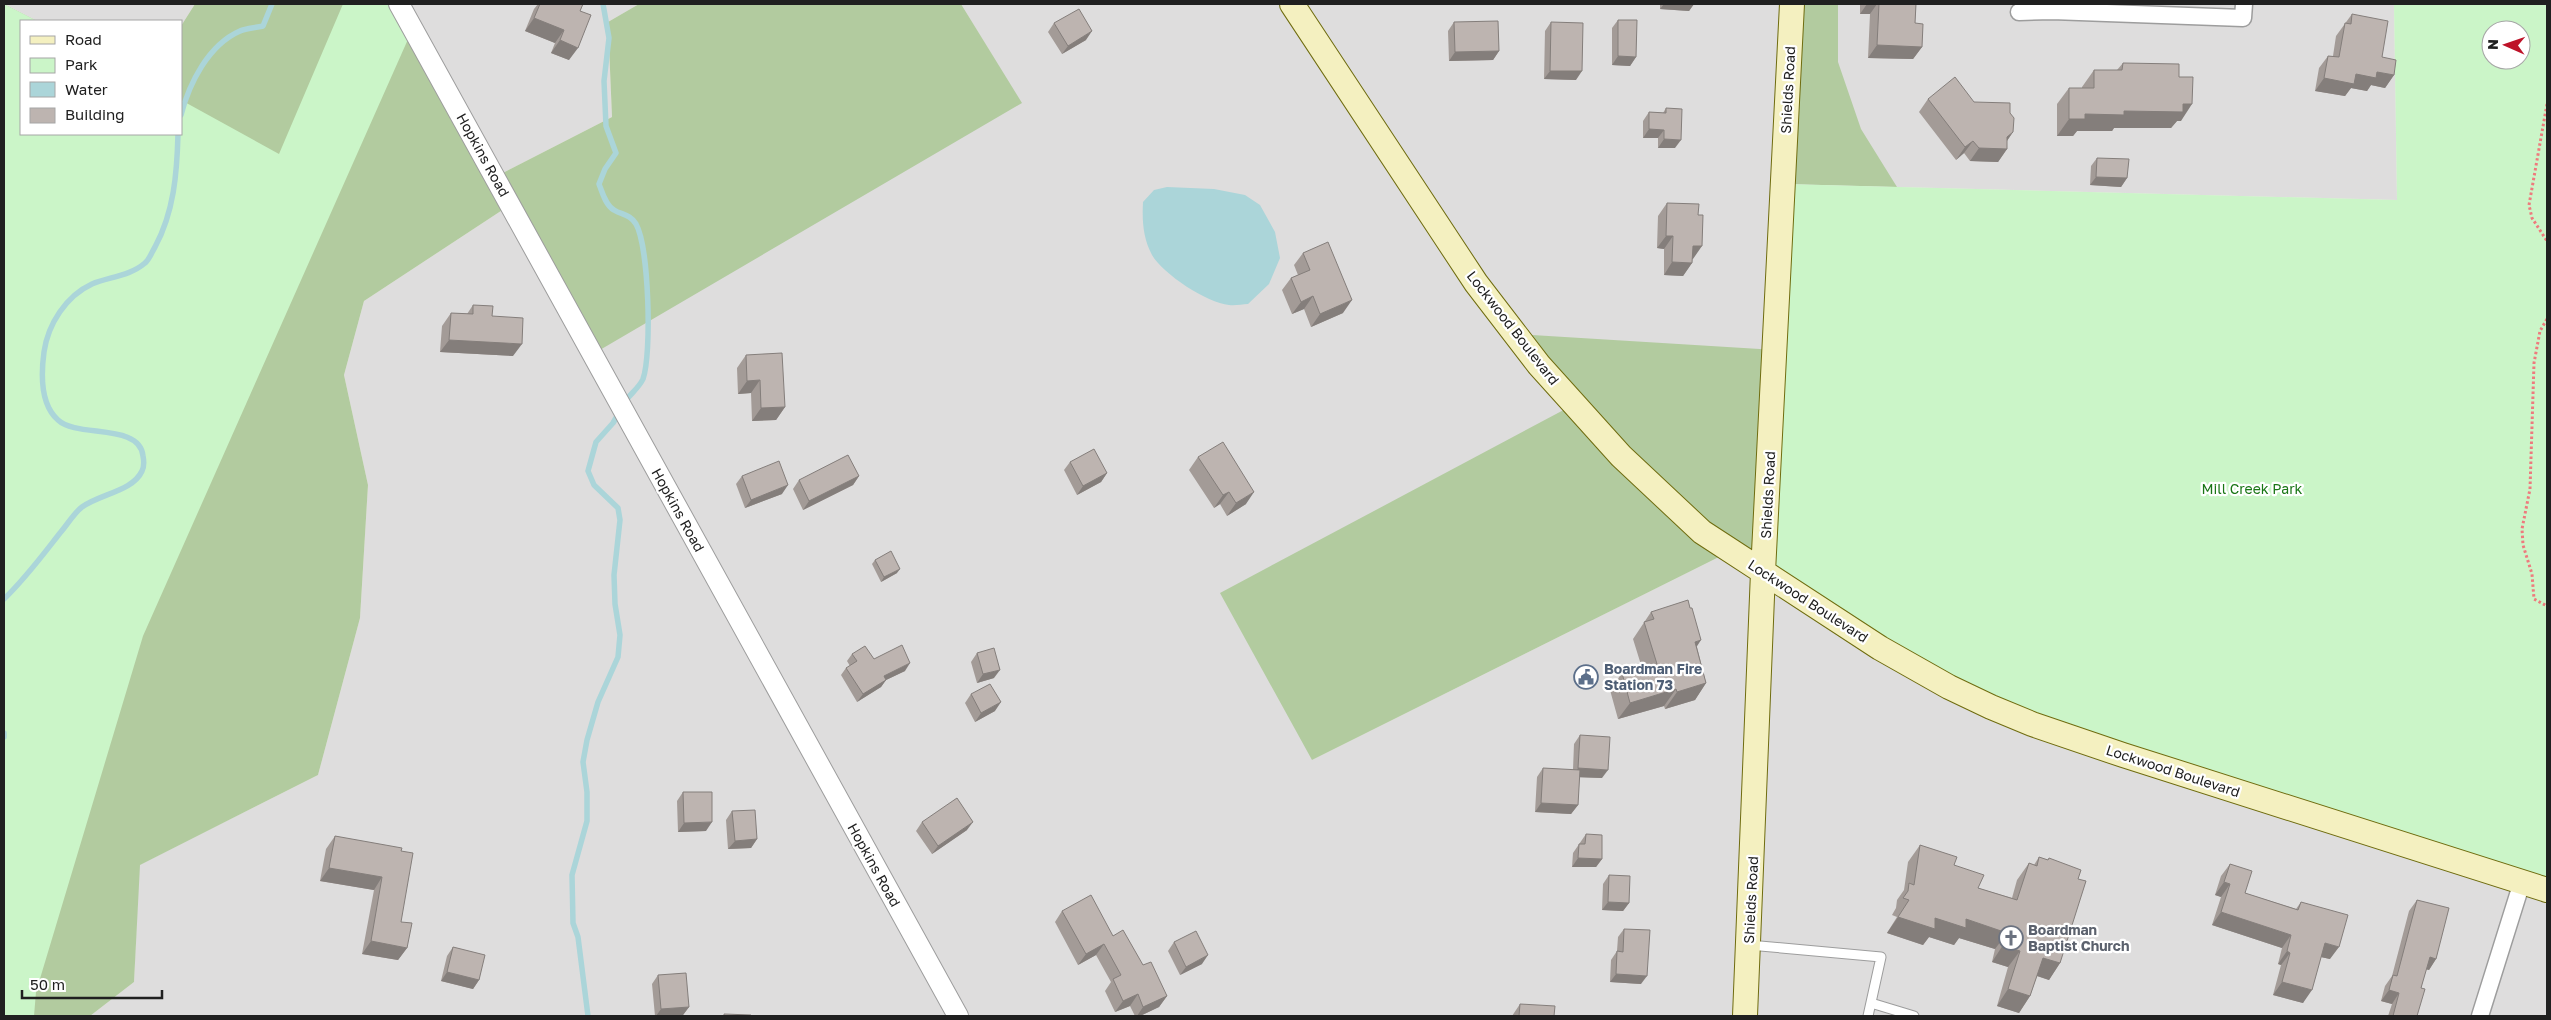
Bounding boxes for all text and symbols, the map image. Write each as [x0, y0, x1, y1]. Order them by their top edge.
legend [20, 20, 182, 135]
north arrow [2481, 20, 2531, 70]
text: Road [65, 30, 102, 48]
text: N [2484, 39, 2501, 50]
street label: Shields Road [1777, 46, 1798, 134]
text: Park [65, 55, 98, 73]
text: Water [65, 80, 108, 98]
text: Building [65, 105, 125, 123]
street label: Hopkins Road [453, 110, 513, 200]
street label: Lockwood Boulevard [1464, 267, 1563, 388]
street label: Shields Road [1757, 451, 1778, 539]
street label: Hopkins Road [648, 465, 708, 555]
park label: Mill Creek Park [2201, 480, 2303, 497]
street label: Lockwood Boulevard [1745, 555, 1871, 646]
place label: Boardman Fire Station 73 [1604, 660, 1702, 693]
public building icon: Boardman Fire Station 73 [1573, 664, 1599, 690]
street label: Lockwood Boulevard [2104, 741, 2242, 800]
street label: Hopkins Road [844, 820, 904, 910]
street label: Shields Road [1740, 856, 1761, 944]
place label: Boardman Baptist Church [2028, 921, 2129, 954]
church icon: Boardman Baptist Church [1998, 925, 2024, 951]
scale bar [22, 968, 162, 1000]
text: 50 m [30, 975, 65, 993]

